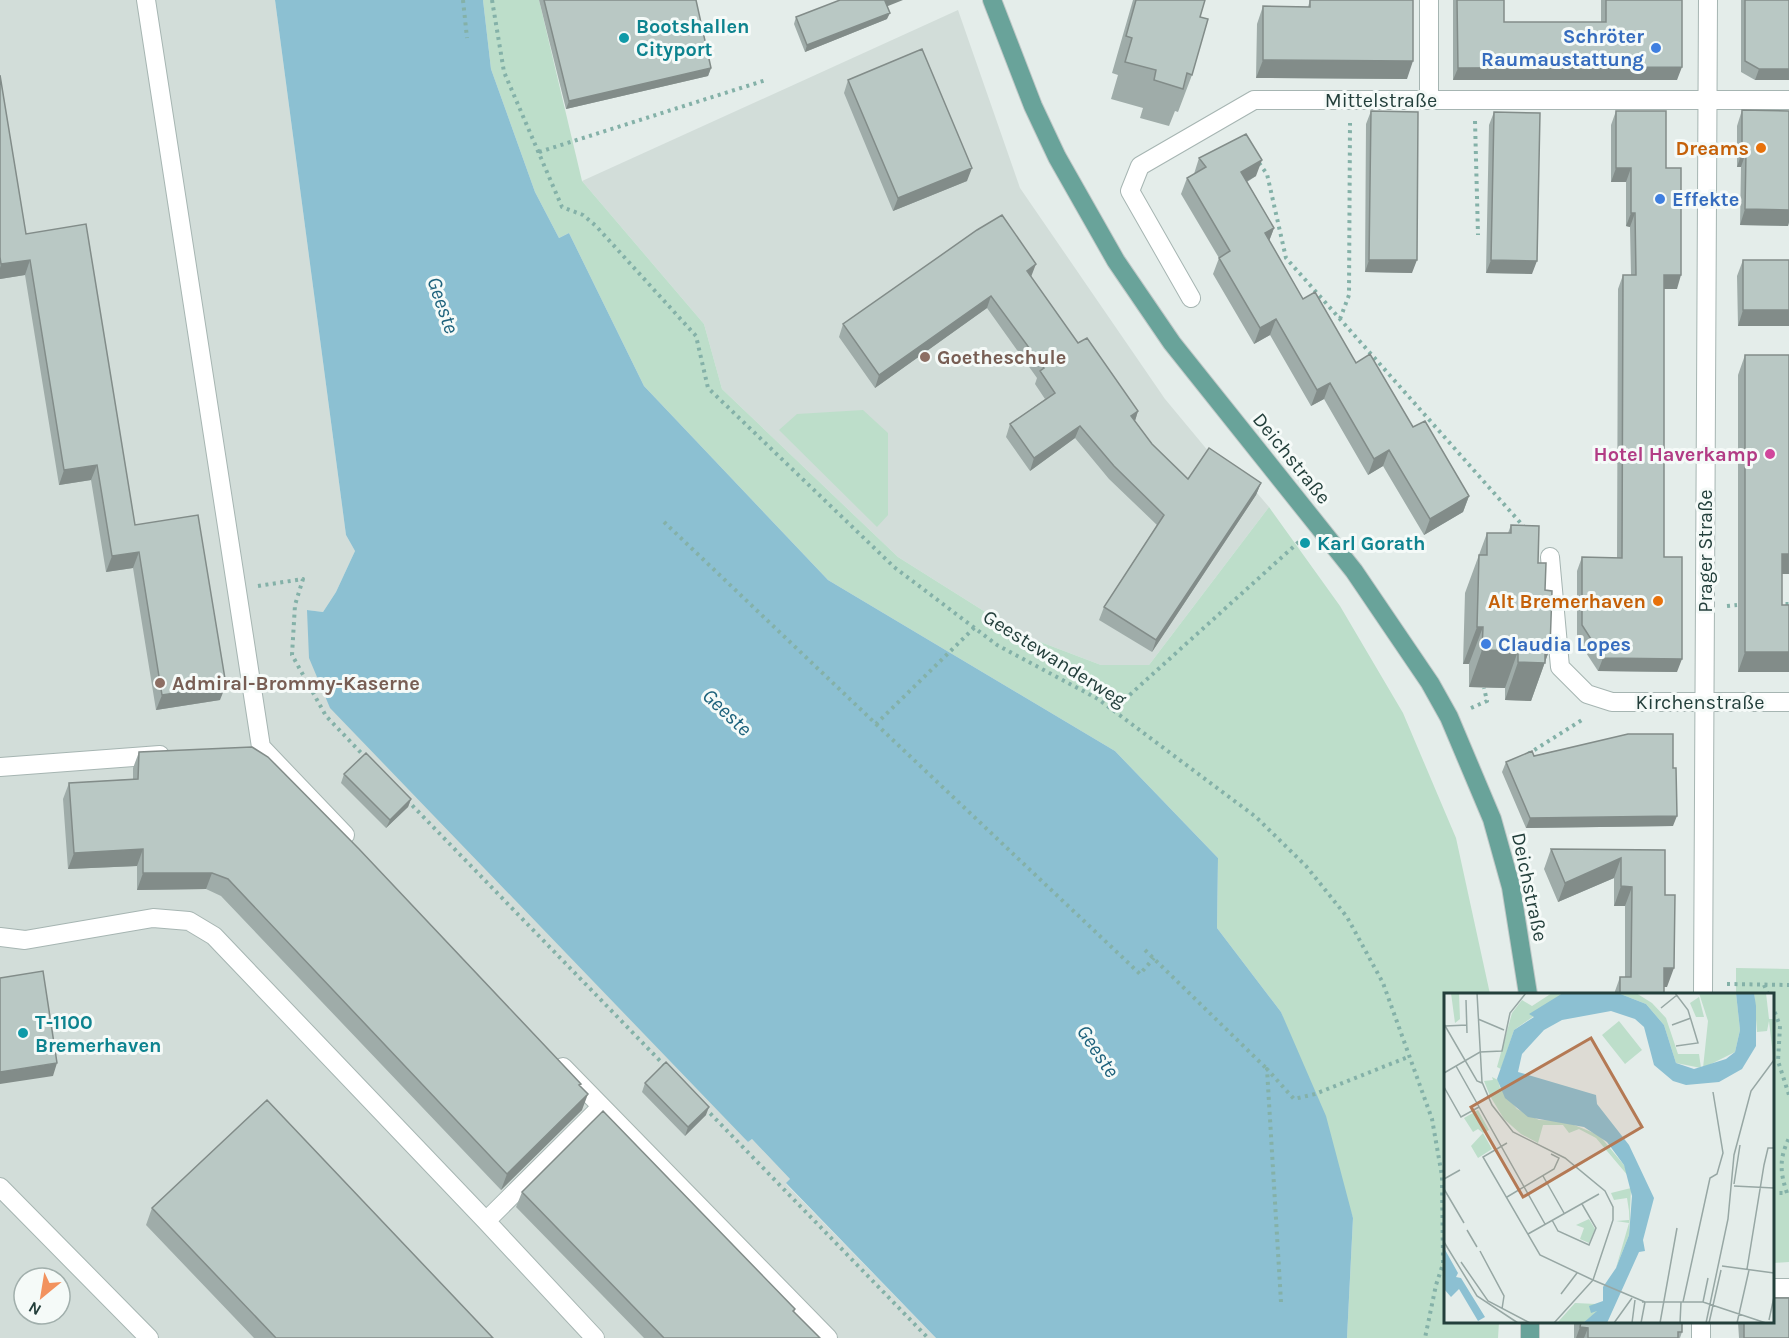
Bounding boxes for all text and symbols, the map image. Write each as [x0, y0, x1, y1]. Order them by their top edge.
place label: Bootshallen Cityport [636, 15, 749, 61]
place label: Schröter Raumaustattung [1481, 25, 1644, 71]
marker: Bootshallen Cityport [617, 31, 631, 45]
marker: Schröter Raumaustattung [1649, 41, 1663, 55]
street label: Mittelstraße [1325, 89, 1437, 112]
place label: Dreams [1676, 137, 1749, 160]
marker: Dreams [1754, 141, 1768, 155]
place label: Effekte [1672, 188, 1739, 211]
marker: Effekte [1653, 192, 1667, 206]
water label: Geeste [422, 273, 464, 337]
place label: Goetheschule [937, 346, 1066, 369]
marker: Goetheschule [918, 350, 932, 364]
street label: Deichstraße [1248, 408, 1335, 509]
place label: Hotel Haverkamp [1594, 443, 1758, 466]
marker: Hotel Haverkamp [1763, 447, 1777, 461]
street label: Prager Straße [1694, 489, 1717, 613]
place label: Karl Gorath [1317, 532, 1426, 555]
marker: Karl Gorath [1298, 536, 1312, 550]
place label: Alt Bremerhaven [1488, 590, 1646, 613]
marker: Alt Bremerhaven [1651, 594, 1665, 608]
street label: Geestewanderweg [979, 605, 1131, 712]
place label: Claudia Lopes [1498, 633, 1631, 656]
marker: Claudia Lopes [1479, 637, 1493, 651]
place label: Admiral-Brommy-Kaserne [172, 672, 420, 695]
marker: Admiral-Brommy-Kaserne [153, 676, 167, 690]
water label: Geeste [697, 683, 757, 741]
street label: Kirchenstraße [1636, 691, 1764, 714]
street label: Deichstraße [1507, 831, 1552, 944]
inset map [1444, 993, 1774, 1323]
place label: T-1100 Bremerhaven [35, 1011, 161, 1057]
water label: Geeste [1072, 1020, 1124, 1082]
marker: T-1100 Bremerhaven [16, 1026, 30, 1040]
north arrow [12, 1266, 72, 1326]
text: N [25, 1297, 44, 1320]

